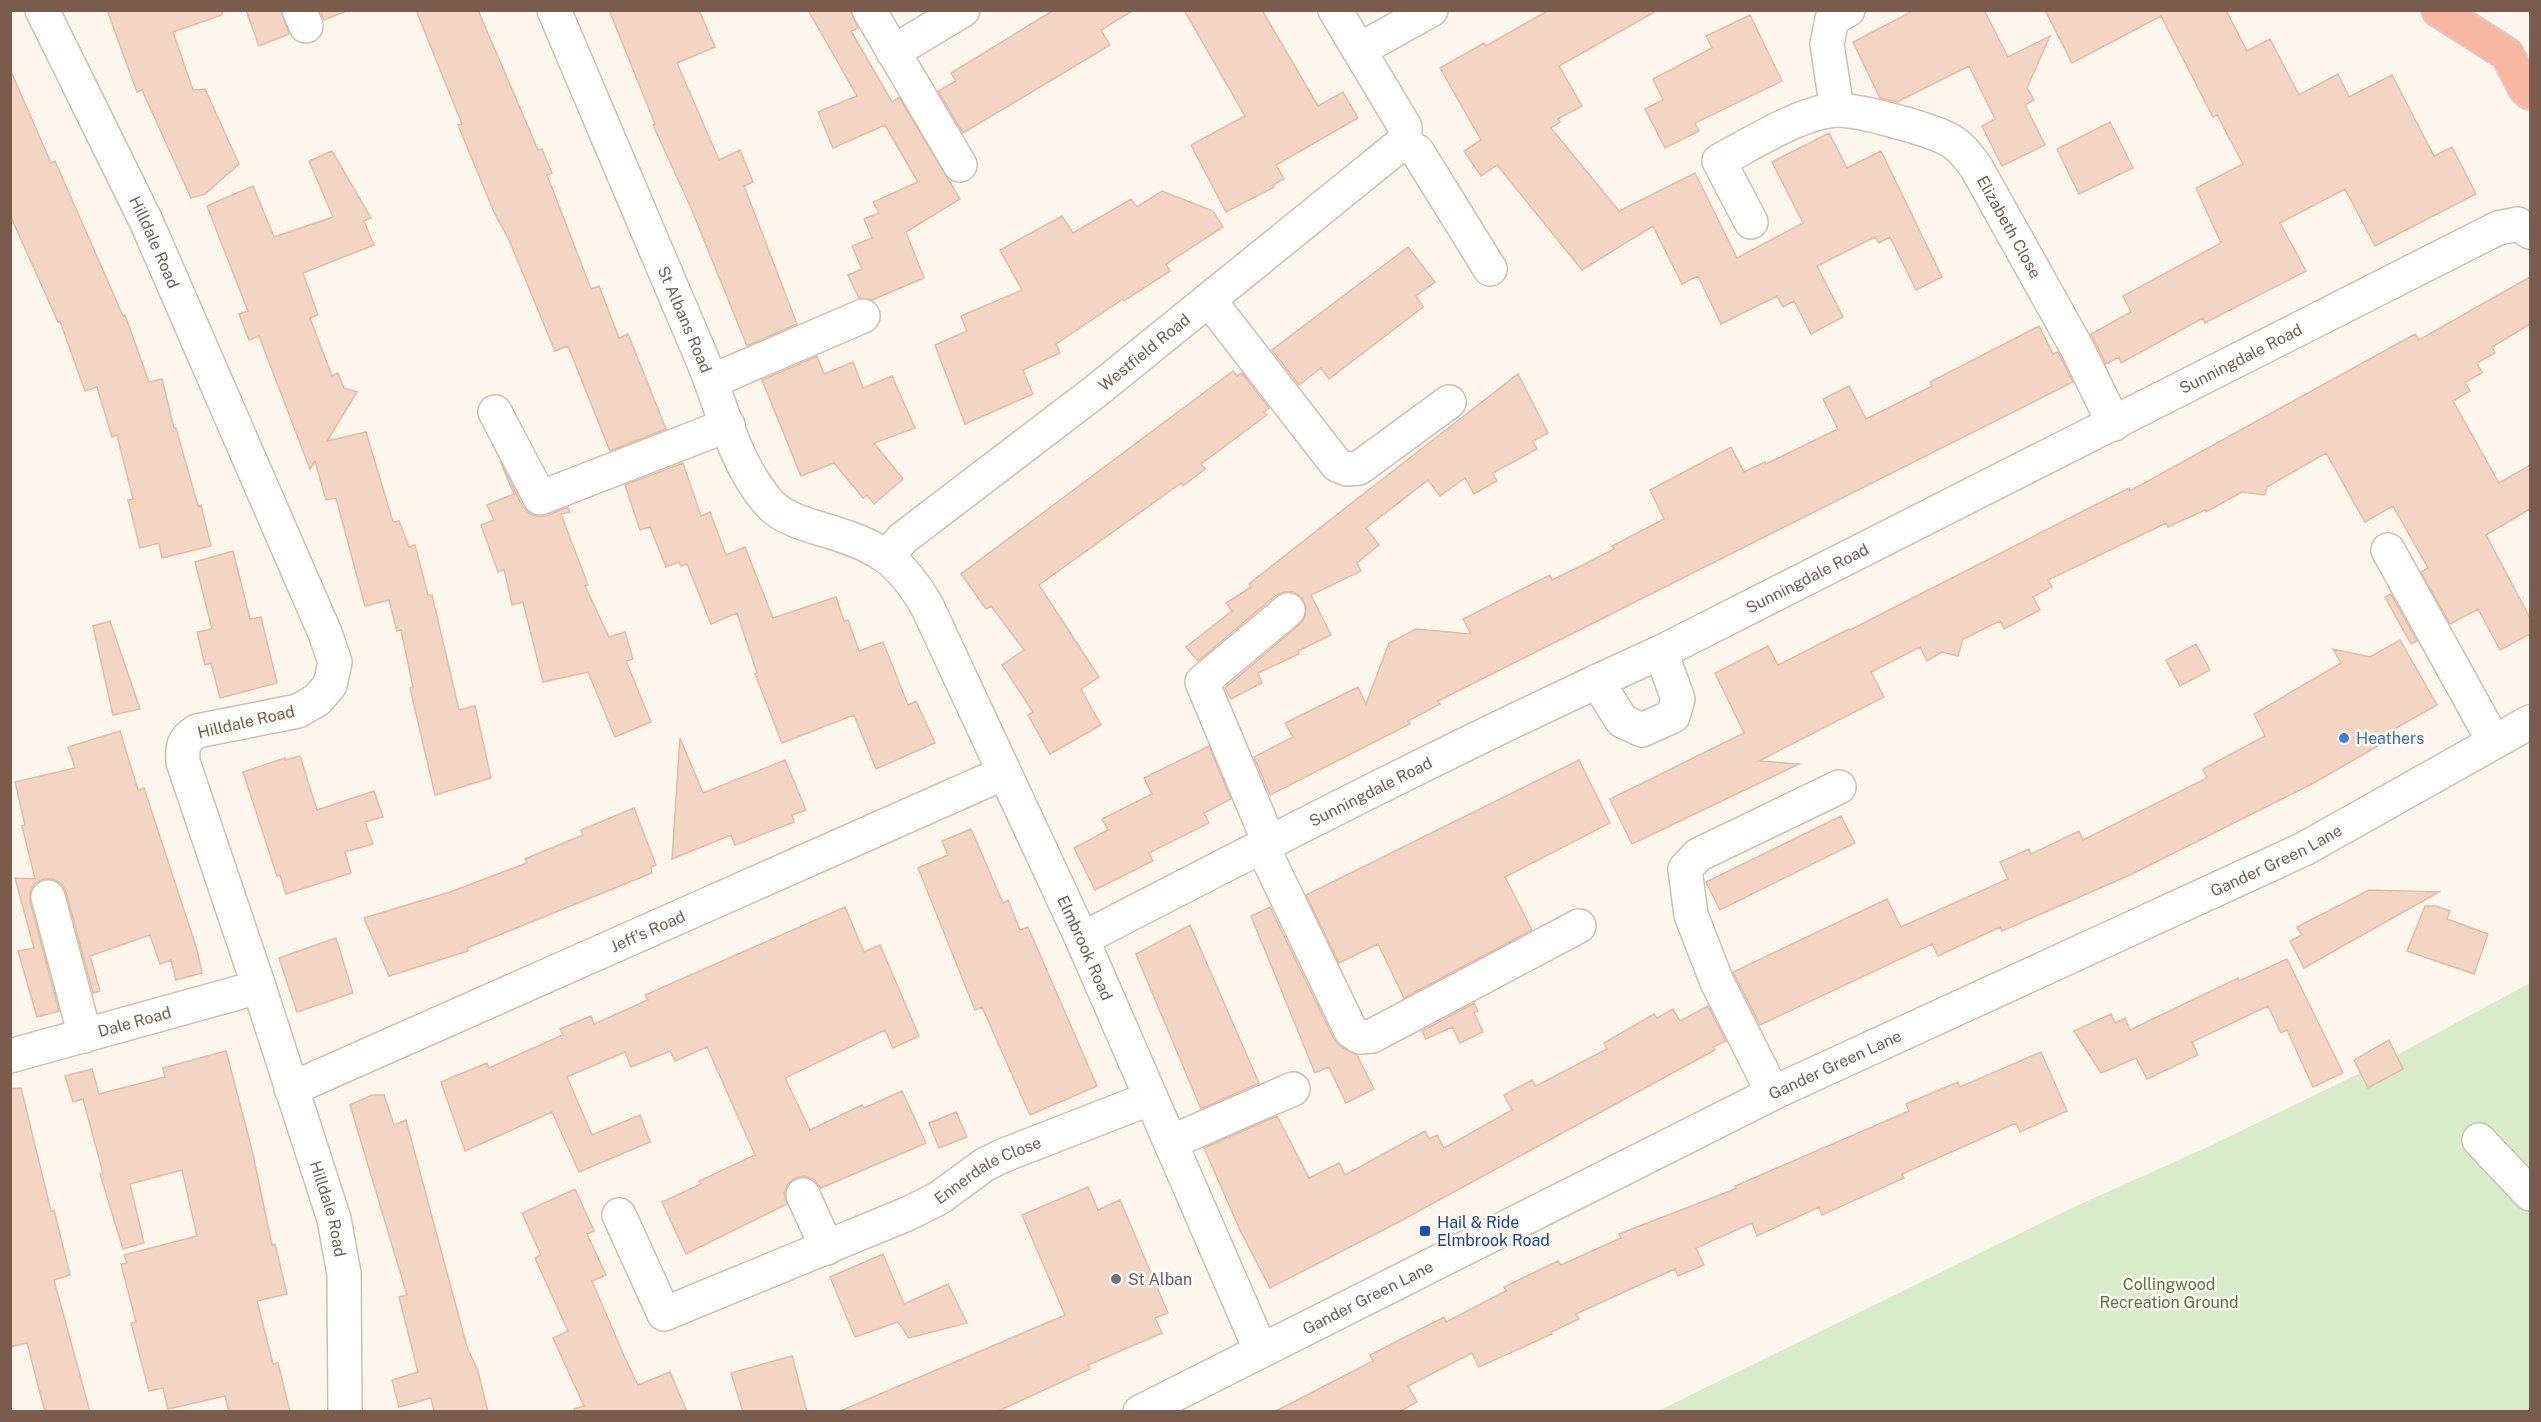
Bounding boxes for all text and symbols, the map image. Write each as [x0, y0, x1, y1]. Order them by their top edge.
street label: Elizabeth Close [1973, 172, 2046, 281]
street label: Hilldale Road [126, 193, 184, 291]
street label: St Albans Road [654, 263, 716, 375]
street label: Westfield Road [1095, 309, 1194, 395]
street label: Sunningdale Road [2176, 319, 2305, 397]
street label: Sunningdale Road [1742, 539, 1872, 617]
street label: Hilldale Road [196, 702, 296, 742]
place label: Heathers [2356, 729, 2424, 748]
marker: Heathers [2337, 731, 2351, 745]
street label: Sunningdale Road [1306, 753, 1435, 830]
street label: Gander Green Lane [2207, 820, 2345, 900]
street label: Elmbrook Road [1054, 892, 1117, 1003]
street label: Jeff's Road [607, 906, 688, 956]
street label: Dale Road [96, 1002, 173, 1041]
street label: Gander Green Lane [1766, 1026, 1904, 1103]
street label: Ennerdale Close [930, 1132, 1044, 1208]
street label: Hilldale Road [306, 1158, 350, 1258]
place label: Hail & Ride Elmbrook Road [1437, 1213, 1550, 1250]
marker: Hail & Ride Elmbrook Road [1418, 1224, 1432, 1238]
street label: Gander Green Lane [1299, 1256, 1436, 1338]
place label: St Alban [1128, 1270, 1192, 1289]
marker: St Alban [1109, 1272, 1123, 1286]
park label: Collingwood Recreation Ground [2099, 1275, 2239, 1312]

